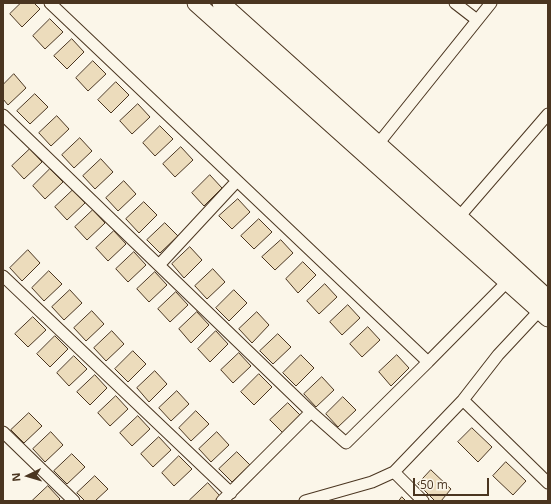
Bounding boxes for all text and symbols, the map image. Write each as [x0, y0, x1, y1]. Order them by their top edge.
north arrow [8, 456, 48, 496]
scale bar [415, 470, 491, 496]
text: N [8, 472, 23, 482]
text: 50 m [420, 476, 448, 493]

